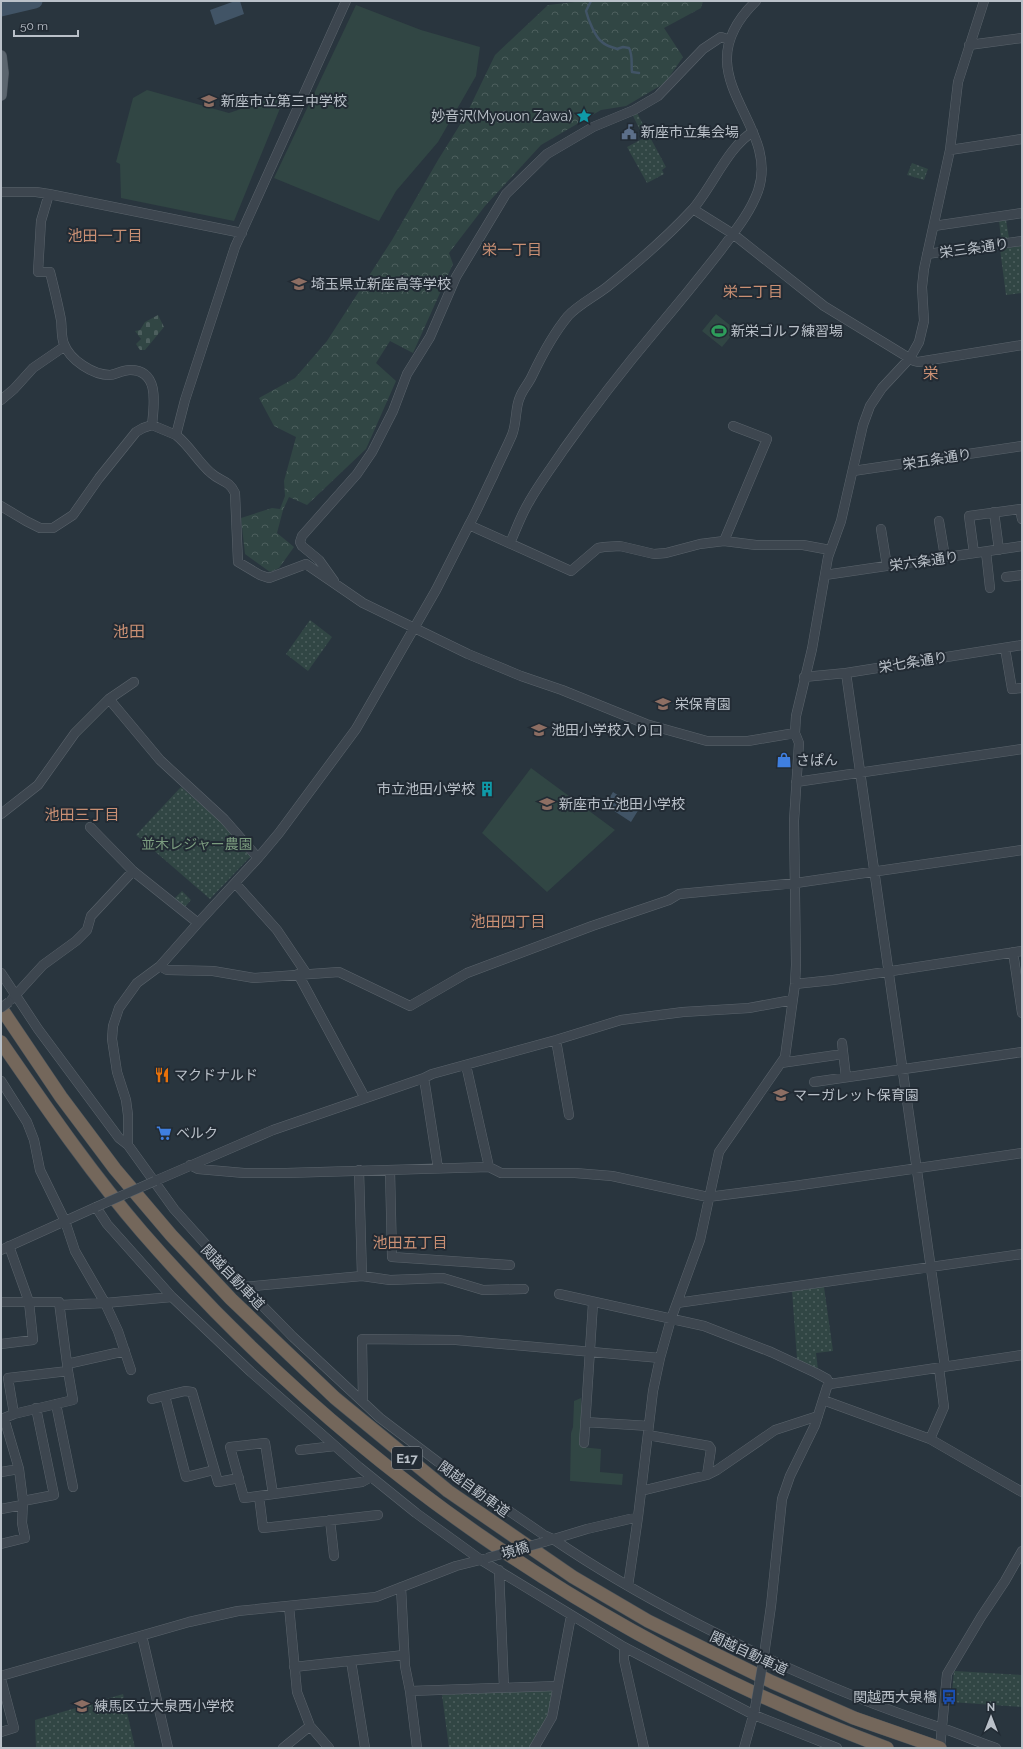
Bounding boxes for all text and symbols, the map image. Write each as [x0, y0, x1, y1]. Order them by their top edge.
scale bar [14, 12, 78, 38]
text: 50 m [20, 19, 48, 33]
school or university icon: 新座市立第三中学校 [200, 92, 218, 110]
place label: 新座市立第三中学校 [221, 93, 347, 109]
place icon: 妙音沢(Myouon Zawa) [575, 107, 593, 125]
place label: 妙音沢(Myouon Zawa) [431, 108, 572, 124]
public building icon: 新座市立集会場 [620, 123, 638, 141]
place label: 新座市立集会場 [641, 124, 739, 140]
district label: 池田一丁目 [67, 227, 143, 245]
street label: 栄三条通り [938, 235, 1010, 261]
district label: 栄一丁目 [482, 241, 542, 259]
school or university icon: 埼玉県立新座高等学校 [290, 275, 308, 293]
place label: 埼玉県立新座高等学校 [311, 276, 451, 292]
district label: 栄二丁目 [723, 283, 783, 301]
sports icon: 新栄ゴルフ練習場 [710, 322, 728, 340]
place label: 新栄ゴルフ練習場 [731, 323, 843, 339]
district label: 栄 [923, 364, 939, 383]
street label: 栄五条通り [901, 446, 973, 472]
street label: 栄六条通り [888, 548, 960, 574]
district label: 池田 [113, 622, 145, 641]
street label: 栄七条通り [877, 649, 949, 675]
school or university icon: 栄保育園 [654, 695, 672, 713]
place label: 栄保育園 [675, 696, 731, 712]
school or university icon: 池田小学校入り口 [530, 721, 548, 739]
place label: 池田小学校入り口 [551, 722, 663, 738]
shop icon: さぱん [775, 751, 793, 769]
place label: さぱん [796, 752, 838, 768]
building icon: 市立池田小学校 [478, 780, 496, 798]
place label: 市立池田小学校 [377, 781, 475, 797]
school or university icon: 新座市立池田小学校 [538, 795, 556, 813]
place label: 新座市立池田小学校 [559, 796, 685, 812]
district label: 池田三丁目 [44, 806, 120, 824]
park label: 並木レジャー農園 [141, 836, 253, 852]
district label: 池田四丁目 [470, 913, 546, 931]
restaurant icon: マクドナルド [153, 1066, 171, 1084]
place label: マクドナルド [174, 1067, 258, 1083]
school or university icon: マーガレット保育園 [772, 1086, 790, 1104]
place label: マーガレット保育園 [793, 1087, 919, 1103]
supermarket icon: ベルク [155, 1124, 173, 1142]
place label: ベルク [176, 1125, 218, 1141]
district label: 池田五丁目 [372, 1234, 448, 1252]
street label: 関越自動車道 [198, 1241, 268, 1313]
road number: E17 [392, 1447, 422, 1469]
street label: 関越自動車道 [435, 1458, 513, 1520]
street label: 境橋 [499, 1538, 531, 1562]
street label: 関越自動車道 [708, 1628, 790, 1678]
bus stop icon: 関越西大泉橋 [940, 1688, 958, 1706]
place label: 関越西大泉橋 [853, 1689, 937, 1705]
school or university icon: 練馬区立大泉西小学校 [73, 1697, 91, 1715]
north arrow [971, 1697, 1011, 1737]
place label: 練馬区立大泉西小学校 [94, 1698, 234, 1714]
text: N [987, 1701, 995, 1714]

